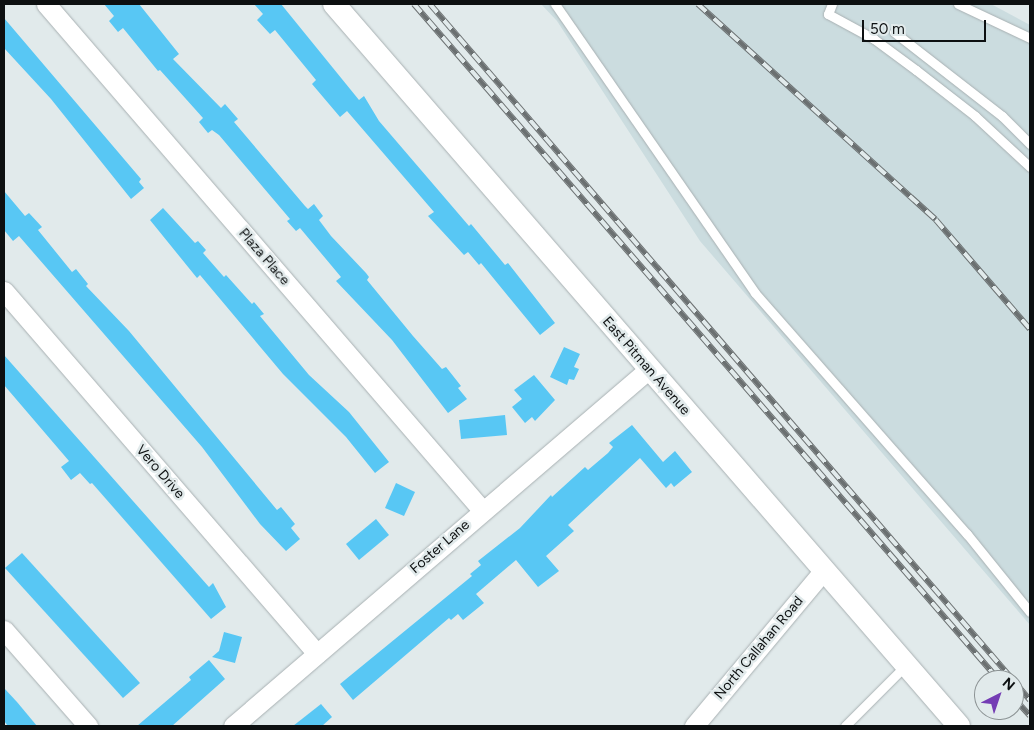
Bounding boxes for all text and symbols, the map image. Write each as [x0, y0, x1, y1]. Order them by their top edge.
scale bar [864, 10, 988, 42]
text: 50 m [870, 20, 905, 38]
street label: Plaza Place [235, 225, 293, 289]
street label: East Pitman Avenue [599, 313, 693, 419]
street label: Vero Drive [132, 442, 188, 502]
street label: Foster Lane [407, 517, 473, 577]
street label: North Callahan Road [711, 593, 807, 703]
north arrow [974, 670, 1024, 720]
text: N [999, 674, 1018, 694]

